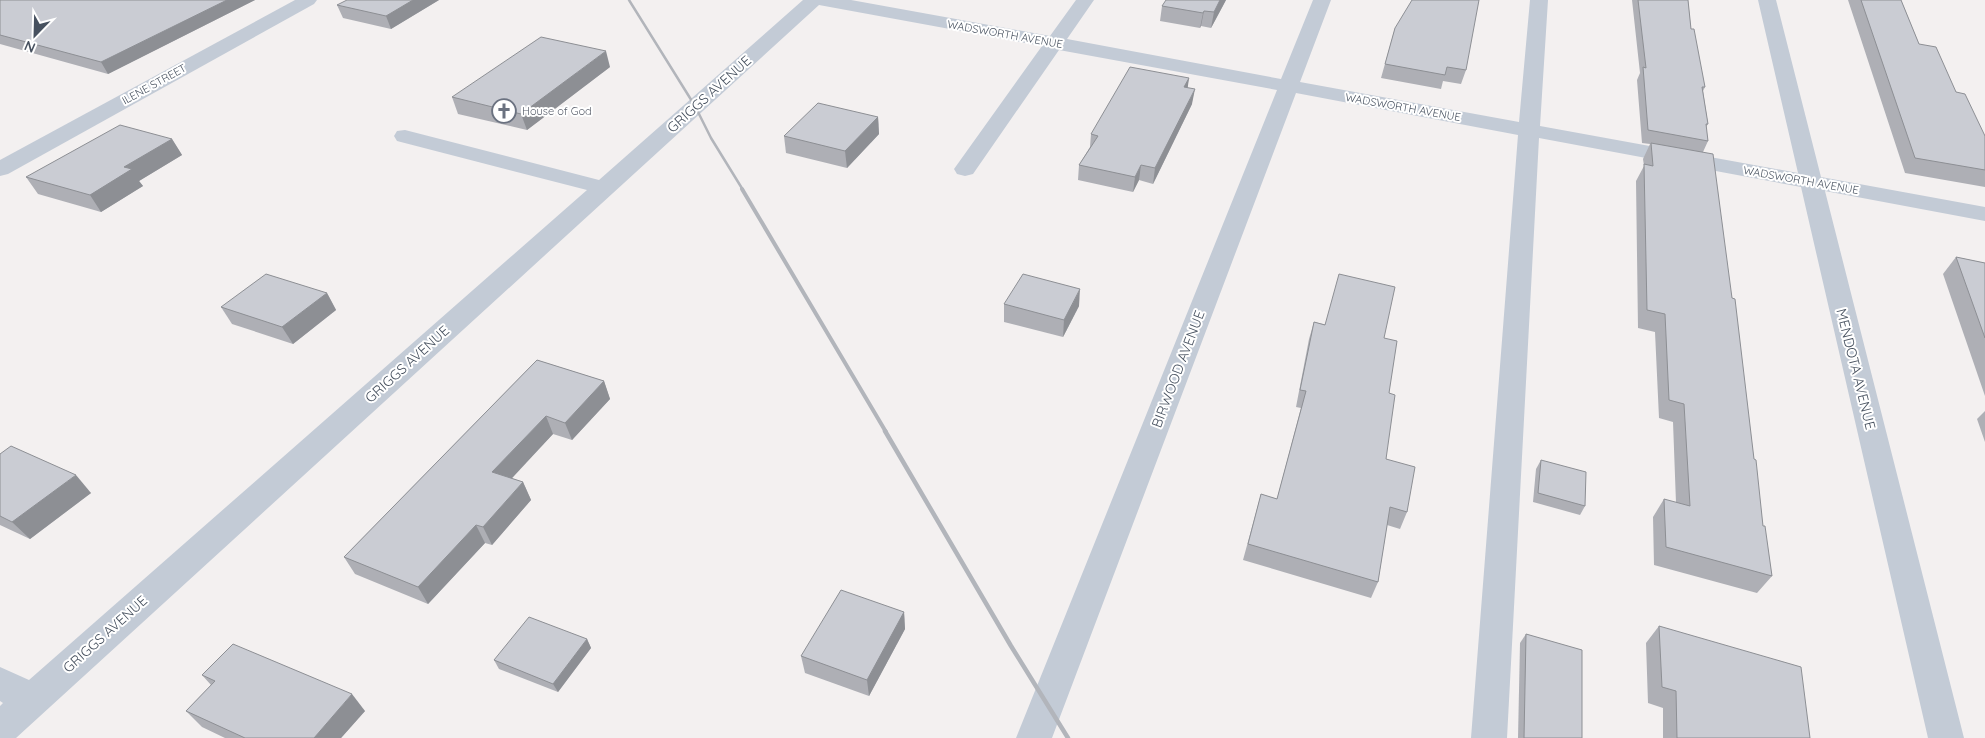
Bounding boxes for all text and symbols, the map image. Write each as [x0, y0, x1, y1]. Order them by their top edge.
north arrow [10, 10, 60, 60]
street label: WADSWORTH AVENUE [946, 17, 1064, 51]
text: N [22, 37, 38, 57]
street label: GRIGGS AVENUE [663, 52, 755, 136]
street label: ILENE STREET [119, 60, 189, 107]
street label: WADSWORTH AVENUE [1344, 90, 1462, 124]
church icon: House of God [491, 98, 517, 124]
place label: House of God [522, 104, 592, 118]
street label: WADSWORTH AVENUE [1742, 163, 1860, 197]
street label: MENDOTA AVENUE [1832, 307, 1880, 431]
street label: BIRWOOD AVENUE [1147, 308, 1209, 430]
street label: GRIGGS AVENUE [361, 322, 453, 406]
street label: GRIGGS AVENUE [59, 592, 151, 676]

